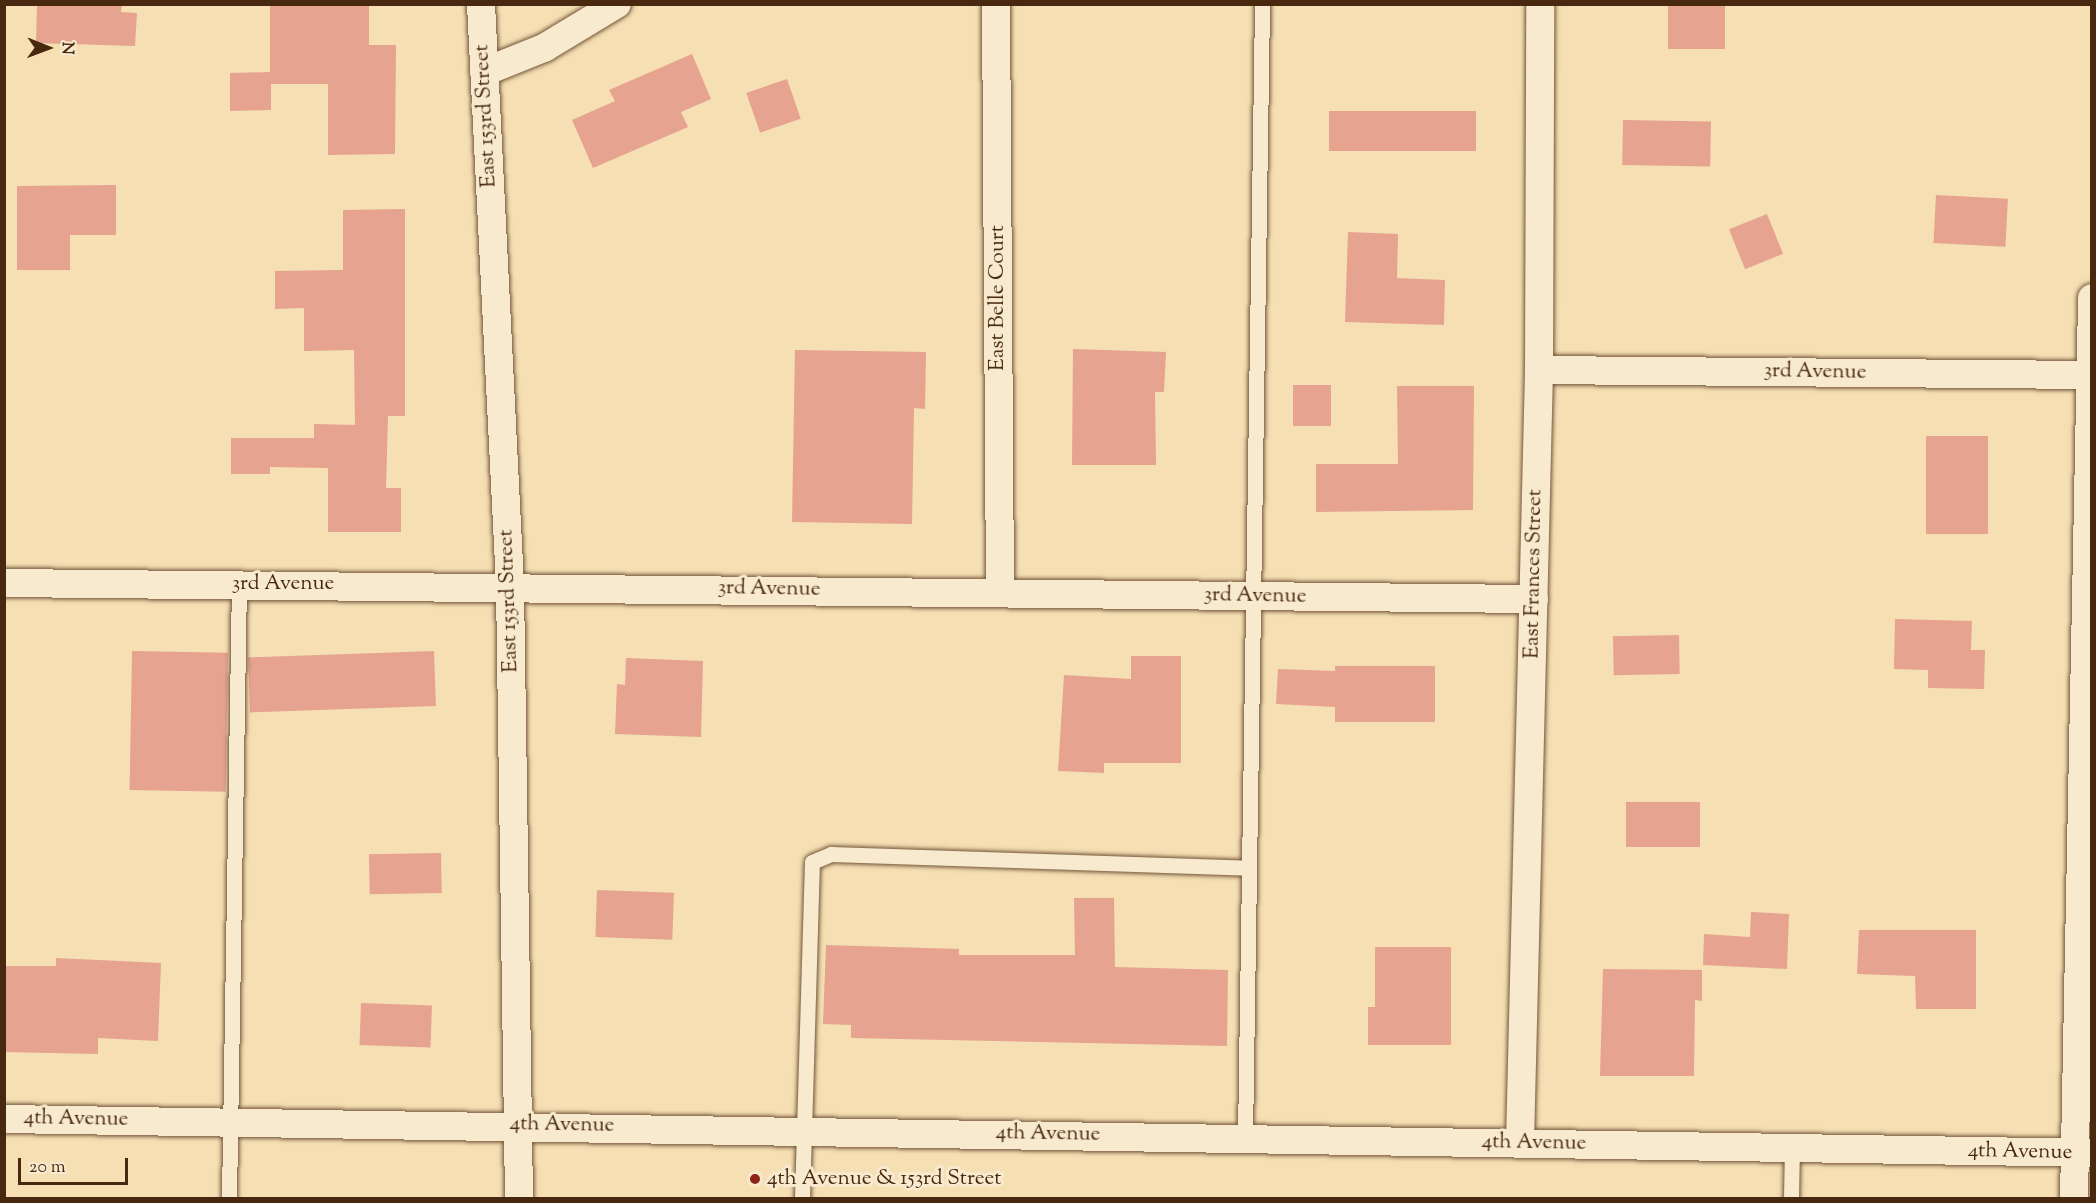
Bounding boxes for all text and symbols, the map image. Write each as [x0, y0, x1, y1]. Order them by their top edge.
north arrow [18, 18, 78, 78]
text: N [55, 42, 78, 55]
street label: East 153rd Street [470, 44, 502, 188]
street label: East Belle Court [985, 225, 1011, 371]
street label: 3rd Avenue [1763, 359, 1867, 385]
street label: East Frances Street [1520, 489, 1548, 659]
street label: East 153rd Street [494, 529, 524, 673]
street label: 3rd Avenue [232, 571, 334, 597]
street label: 3rd Avenue [717, 576, 821, 602]
street label: 3rd Avenue [1203, 583, 1307, 609]
street label: 4th Avenue [24, 1105, 128, 1133]
street label: 4th Avenue [510, 1111, 614, 1139]
street label: 4th Avenue [996, 1120, 1100, 1148]
street label: 4th Avenue [1482, 1129, 1586, 1157]
street label: 4th Avenue [1968, 1138, 2072, 1166]
scale bar [21, 1146, 130, 1184]
text: 20 m [29, 1155, 66, 1181]
place label: 4th Avenue & 153rd Street [767, 1166, 1001, 1192]
marker: 4th Avenue & 153rd Street [748, 1172, 762, 1186]

